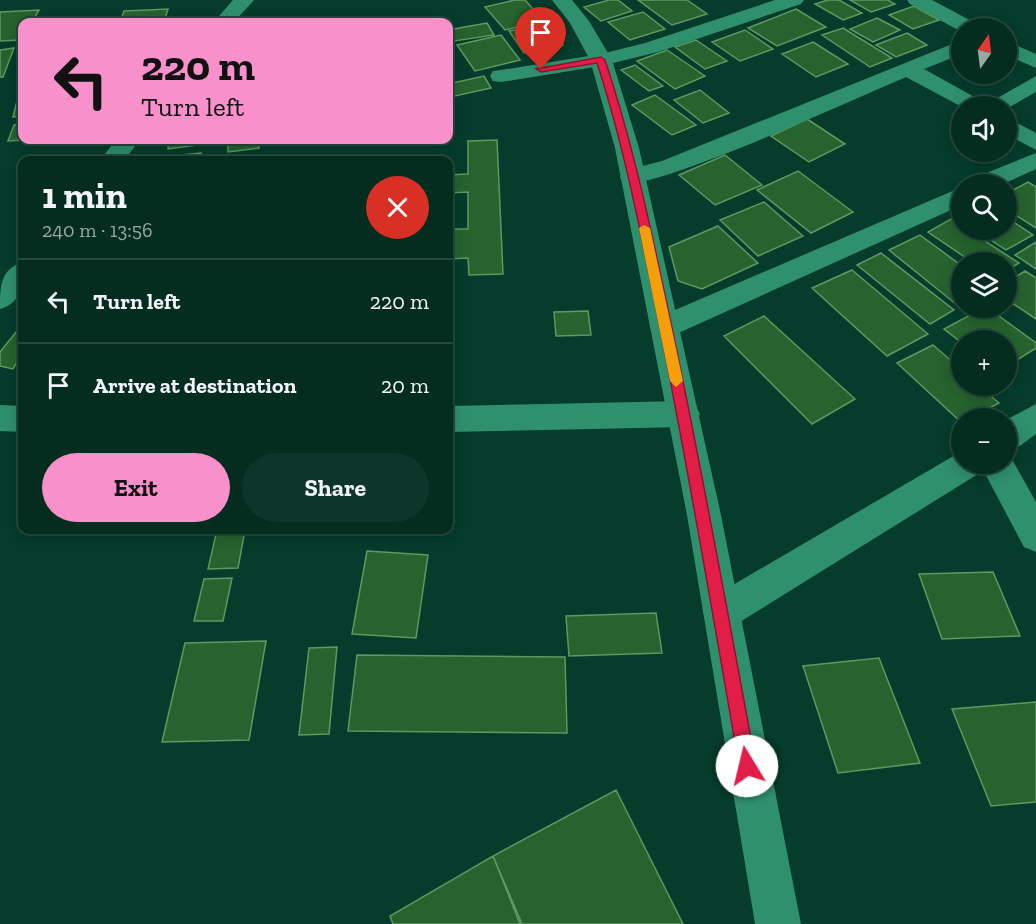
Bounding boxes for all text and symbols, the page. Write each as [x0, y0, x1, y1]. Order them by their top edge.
pin [515, 7, 566, 69]
icon: arrive [524, 16, 557, 49]
north arrow [951, 18, 1017, 84]
map controls [951, 18, 1017, 474]
text: 220 m [141, 40, 255, 91]
icon: left [42, 42, 120, 120]
text: Turn left [141, 91, 244, 123]
button: sound [951, 96, 1017, 162]
text: 1 min [42, 174, 127, 217]
button: search [951, 174, 1017, 240]
button: close [366, 176, 429, 239]
text: 240 m · 13:56 [42, 218, 153, 242]
button: layers [951, 252, 1017, 318]
icon: left [42, 285, 75, 318]
text: Turn left [93, 288, 180, 315]
text: 220 m [370, 288, 429, 315]
button: + [951, 330, 1017, 396]
icon: arrive [42, 369, 75, 402]
text: Arrive at destination [93, 372, 296, 399]
text: 20 m [381, 372, 429, 399]
button: − [951, 408, 1017, 474]
button: Exit [42, 453, 230, 522]
button: Share [242, 453, 429, 522]
position arrow [715, 734, 779, 798]

